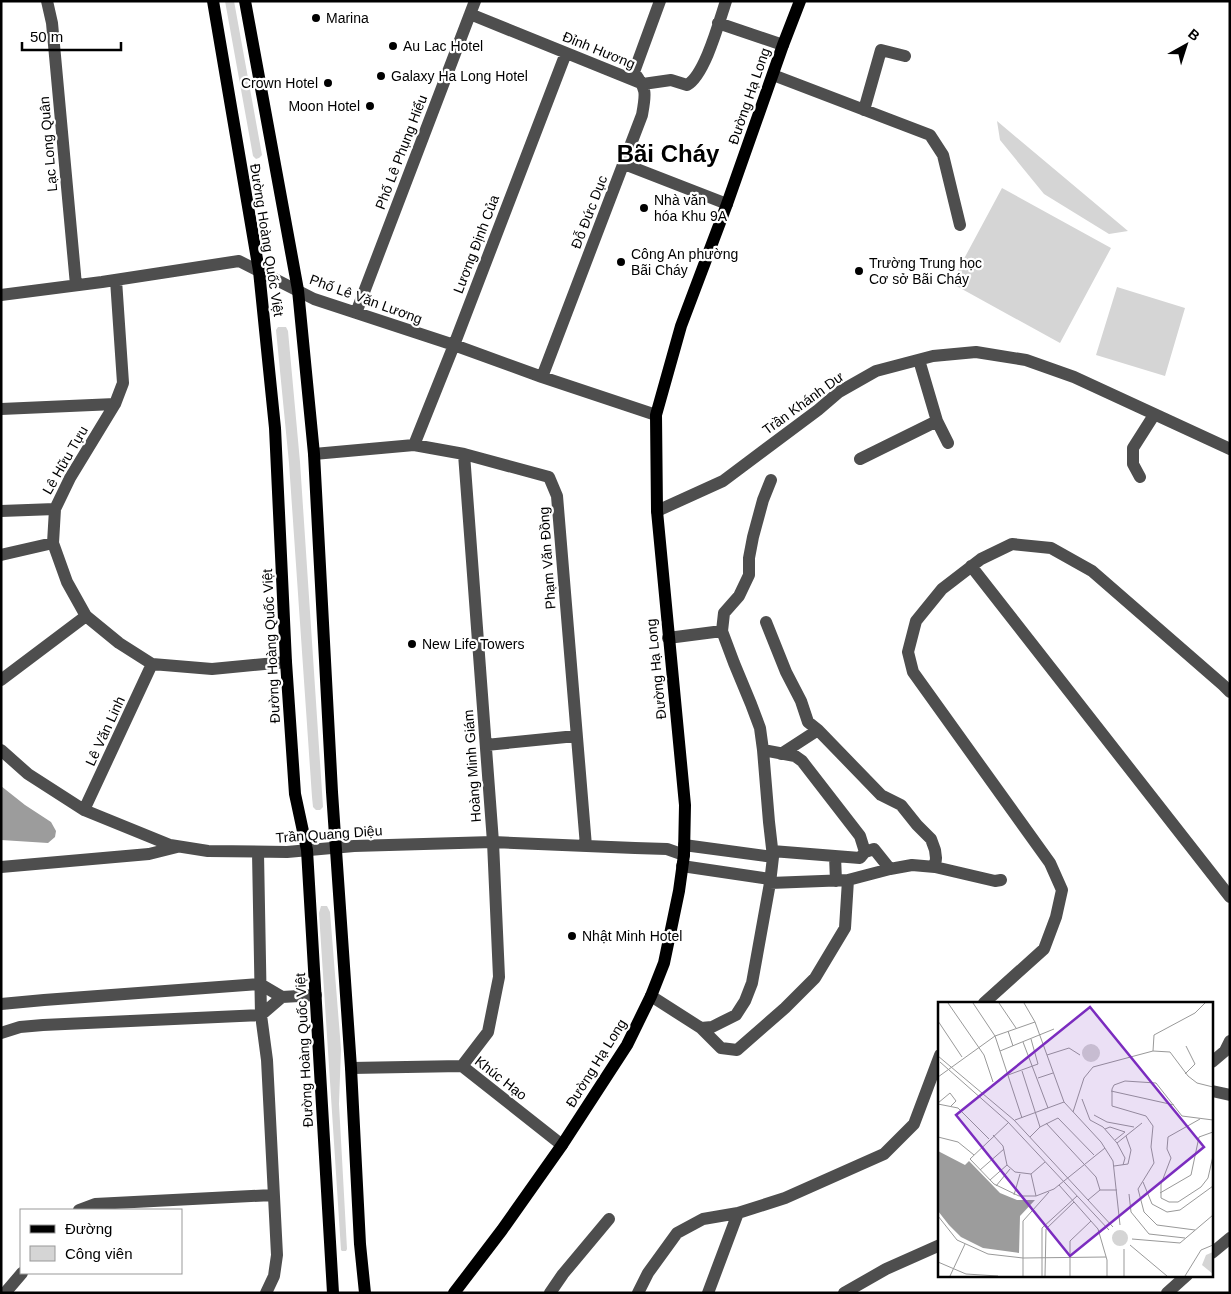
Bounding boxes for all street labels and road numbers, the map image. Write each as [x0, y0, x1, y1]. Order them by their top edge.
street label: Đỉnh Hương [560, 28, 638, 72]
street label: Đường Hạ Long [725, 46, 773, 146]
street label: Phố Lê Phụng Hiểu [372, 92, 430, 212]
street label: Lạc Long Quân [36, 96, 60, 192]
street label: Đường Hoàng Quốc Việt [247, 162, 287, 318]
street label: Đỗ Đức Dục [568, 173, 610, 251]
street label: Lương Định Của [450, 192, 502, 295]
street label: Phố Lê Văn Lương [307, 271, 425, 327]
street label: Trần Khánh Dư [759, 368, 847, 438]
street label: Lê Hữu Tựu [39, 423, 91, 497]
street label: Phạm Văn Đồng [535, 506, 559, 610]
street label: Đường Hoàng Quốc Việt [259, 568, 283, 724]
street label: Đường Hạ Long [643, 618, 669, 720]
street label: Lê Văn Linh [82, 694, 128, 768]
street label: Hoàng Minh Giám [460, 709, 484, 823]
street label: Trần Quang Diệu [275, 822, 383, 846]
street label: Đường Hoàng Quốc Việt [292, 972, 316, 1128]
street label: Đường Hạ Long [562, 1016, 630, 1110]
street label: Khúc Hạo [472, 1053, 530, 1103]

